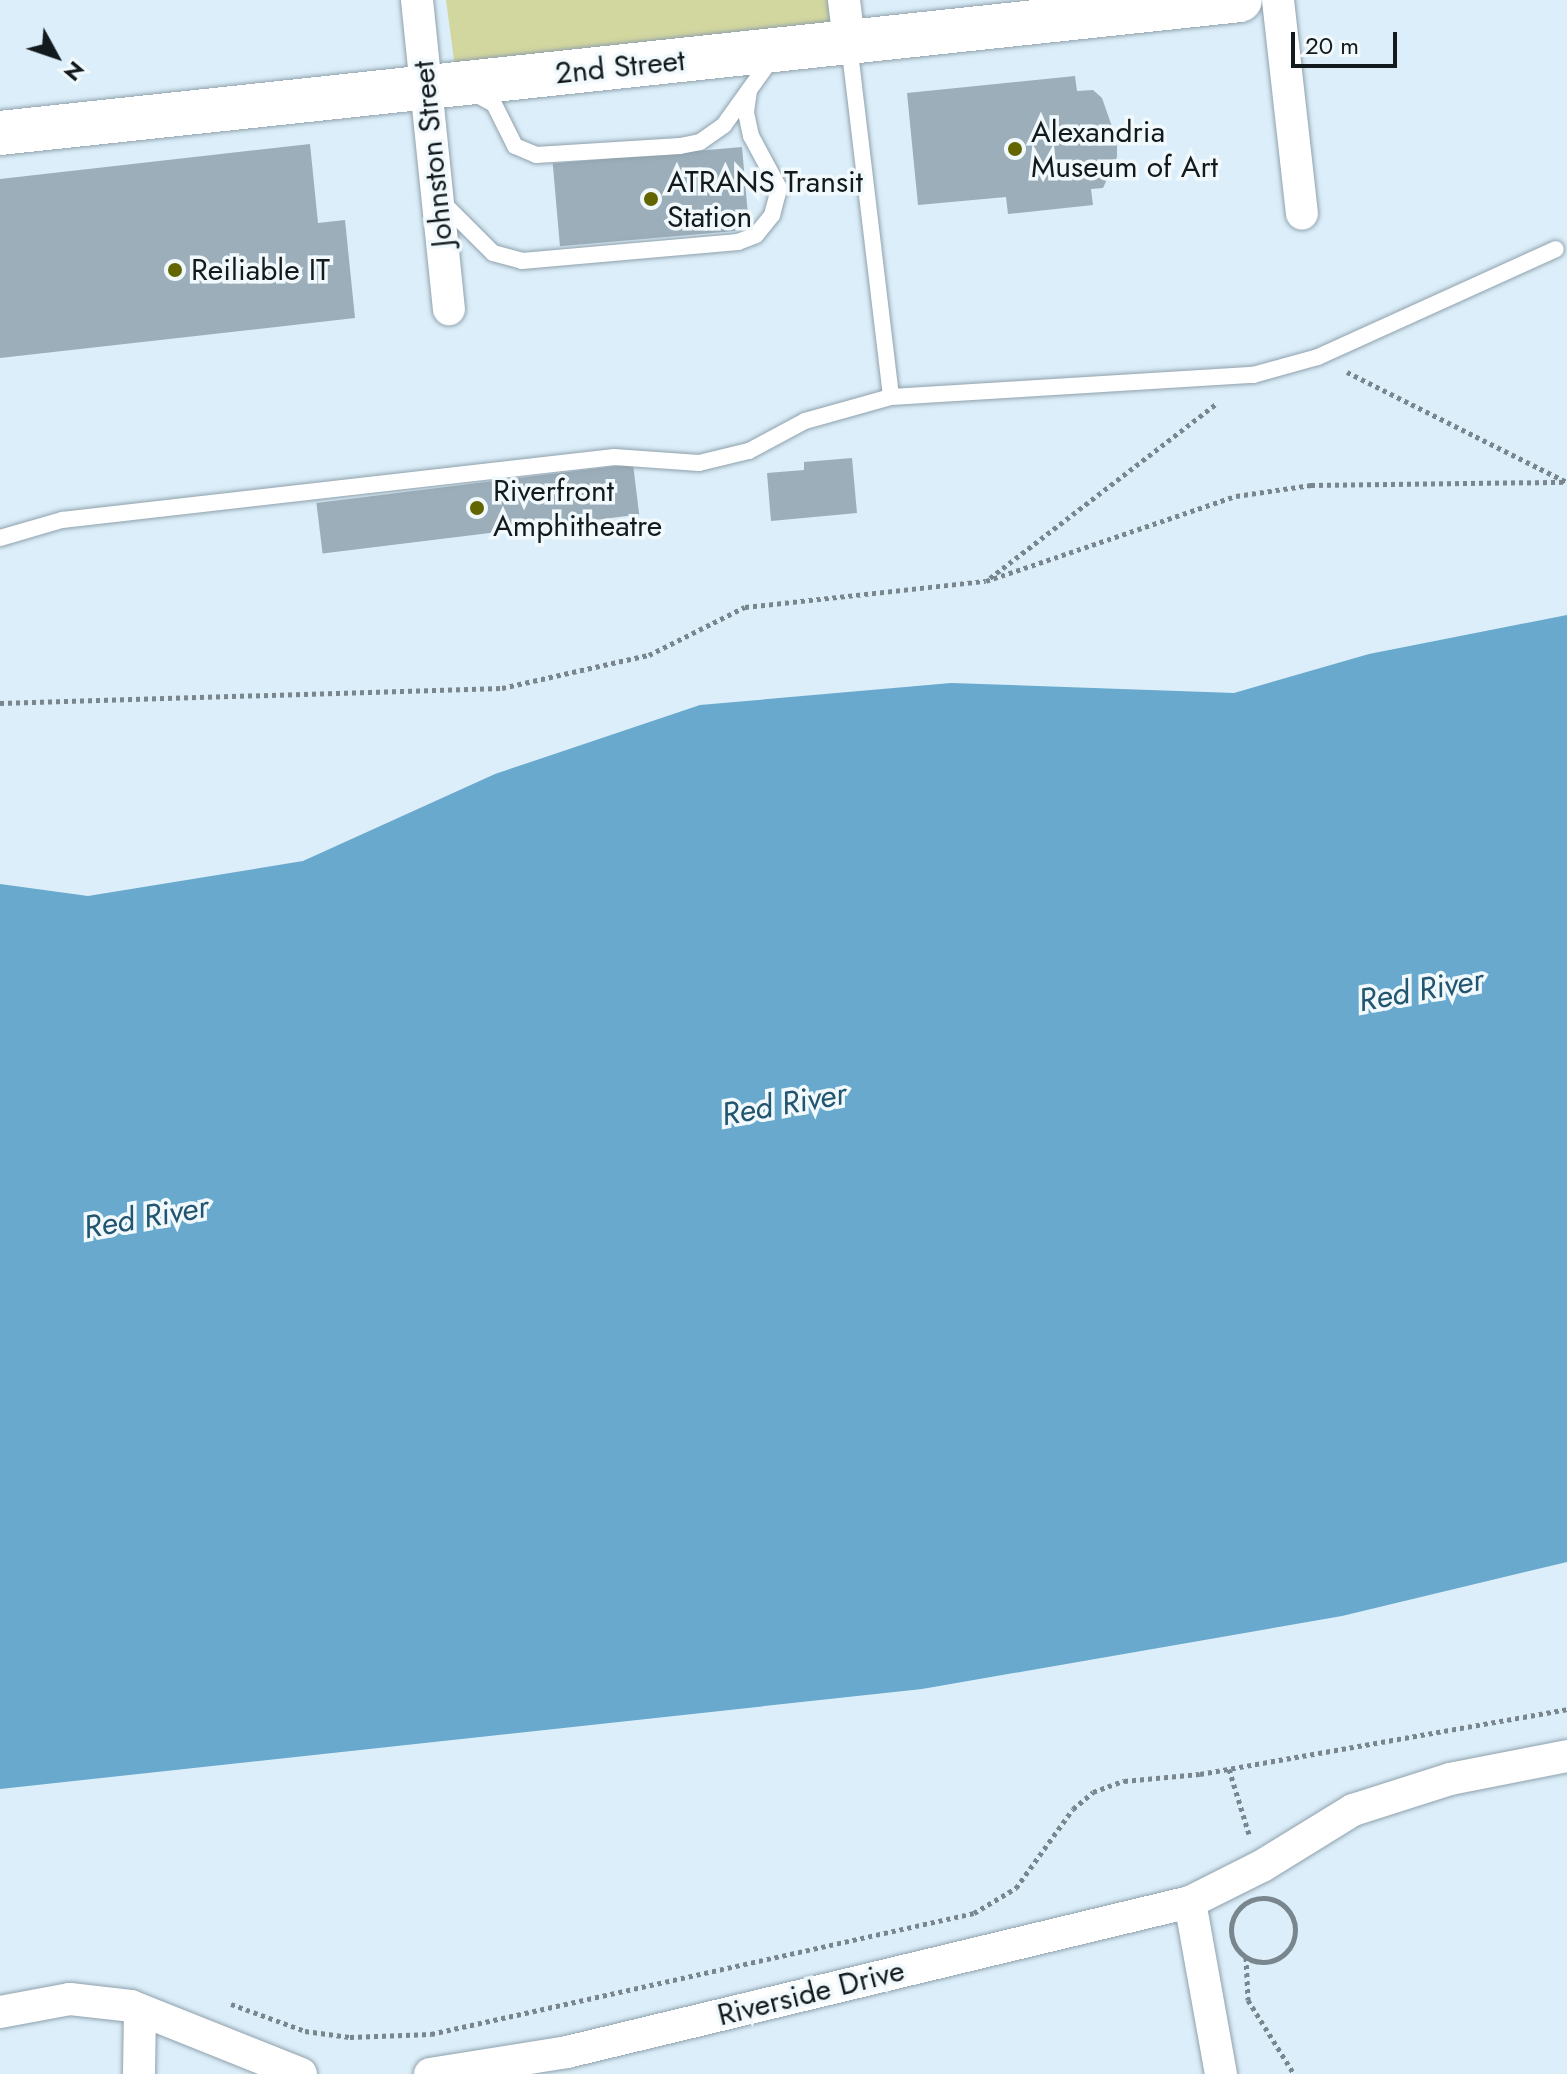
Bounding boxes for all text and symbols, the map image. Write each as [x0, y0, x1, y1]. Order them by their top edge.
north arrow [16, 16, 96, 96]
scale bar [1295, 16, 1401, 66]
text: 20 m [1305, 28, 1359, 63]
street label: 2nd Street [553, 42, 687, 92]
text: N [57, 54, 92, 88]
street label: Johnston Street [405, 59, 461, 249]
place label: Alexandria Museum of Art [1031, 114, 1218, 184]
marker: Alexandria Museum of Art [1006, 140, 1024, 158]
place label: ATRANS Transit Station [667, 164, 863, 234]
marker: ATRANS Transit Station [642, 190, 660, 208]
place label: Reiliable IT [191, 252, 330, 288]
marker: Reiliable IT [166, 261, 184, 279]
place label: Riverfront Amphitheatre [493, 473, 662, 544]
marker: Riverfront Amphitheatre [468, 499, 486, 517]
water label: Red River [1356, 960, 1486, 1020]
water label: Red River [719, 1074, 849, 1134]
water label: Red River [81, 1187, 211, 1247]
street label: Riverside Drive [714, 1952, 908, 2034]

